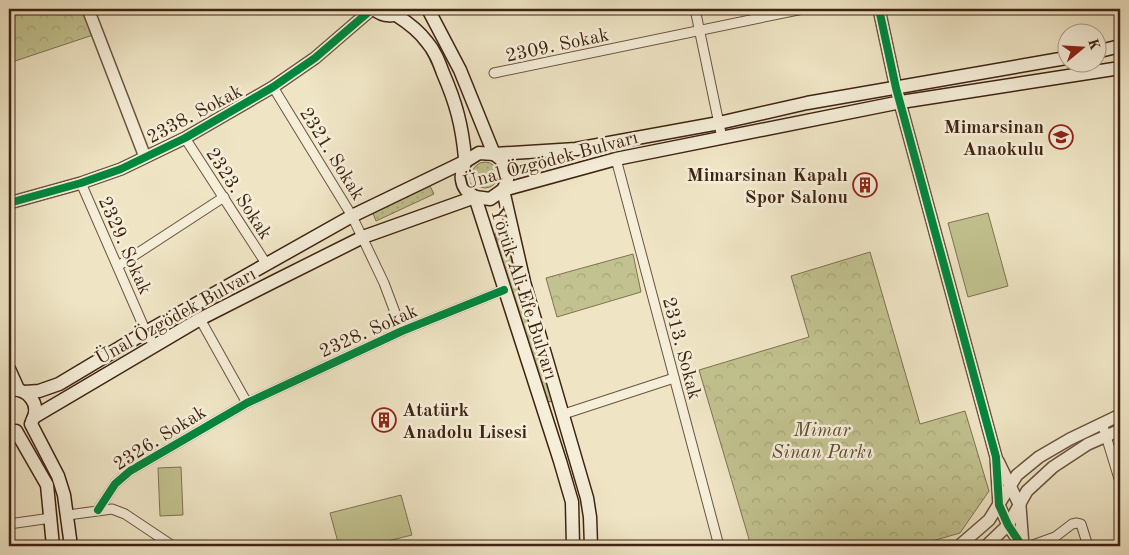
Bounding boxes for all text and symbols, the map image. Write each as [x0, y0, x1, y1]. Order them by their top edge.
north arrow [1056, 22, 1106, 72]
street label: 2309. Sokak [504, 26, 611, 67]
text: K [1085, 37, 1102, 52]
street label: 2338. Sokak [144, 82, 246, 148]
street label: 2321. Sokak [295, 105, 367, 204]
place label: Mimarsinan Anaokulu [944, 119, 1044, 160]
school or university icon: Mimarsinan Anaokulu [1048, 124, 1074, 150]
street label: Ünal Özgödek Bulvarı [460, 125, 640, 194]
street label: 2323. Sokak [201, 145, 275, 244]
place label: Mimarsinan Kapalı Spor Salonu [687, 167, 848, 208]
building icon: Mimarsinan Kapalı Spor Salonu [852, 172, 878, 198]
street label: 2329. Sokak [94, 194, 154, 298]
street label: Yörük Ali Efe Bulvarı [486, 205, 559, 382]
street label: Ünal Özgödek Bulvarı [91, 262, 260, 369]
street label: 2313. Sokak [658, 295, 703, 402]
street label: 2328. Sokak [317, 302, 421, 362]
place label: Atatürk Anadolu Lisesi [402, 402, 528, 443]
street label: 2326. Sokak [111, 403, 210, 475]
building icon: Atatürk Anadolu Lisesi [371, 407, 397, 433]
park label: Mimar Sinan Parkı [772, 422, 872, 463]

